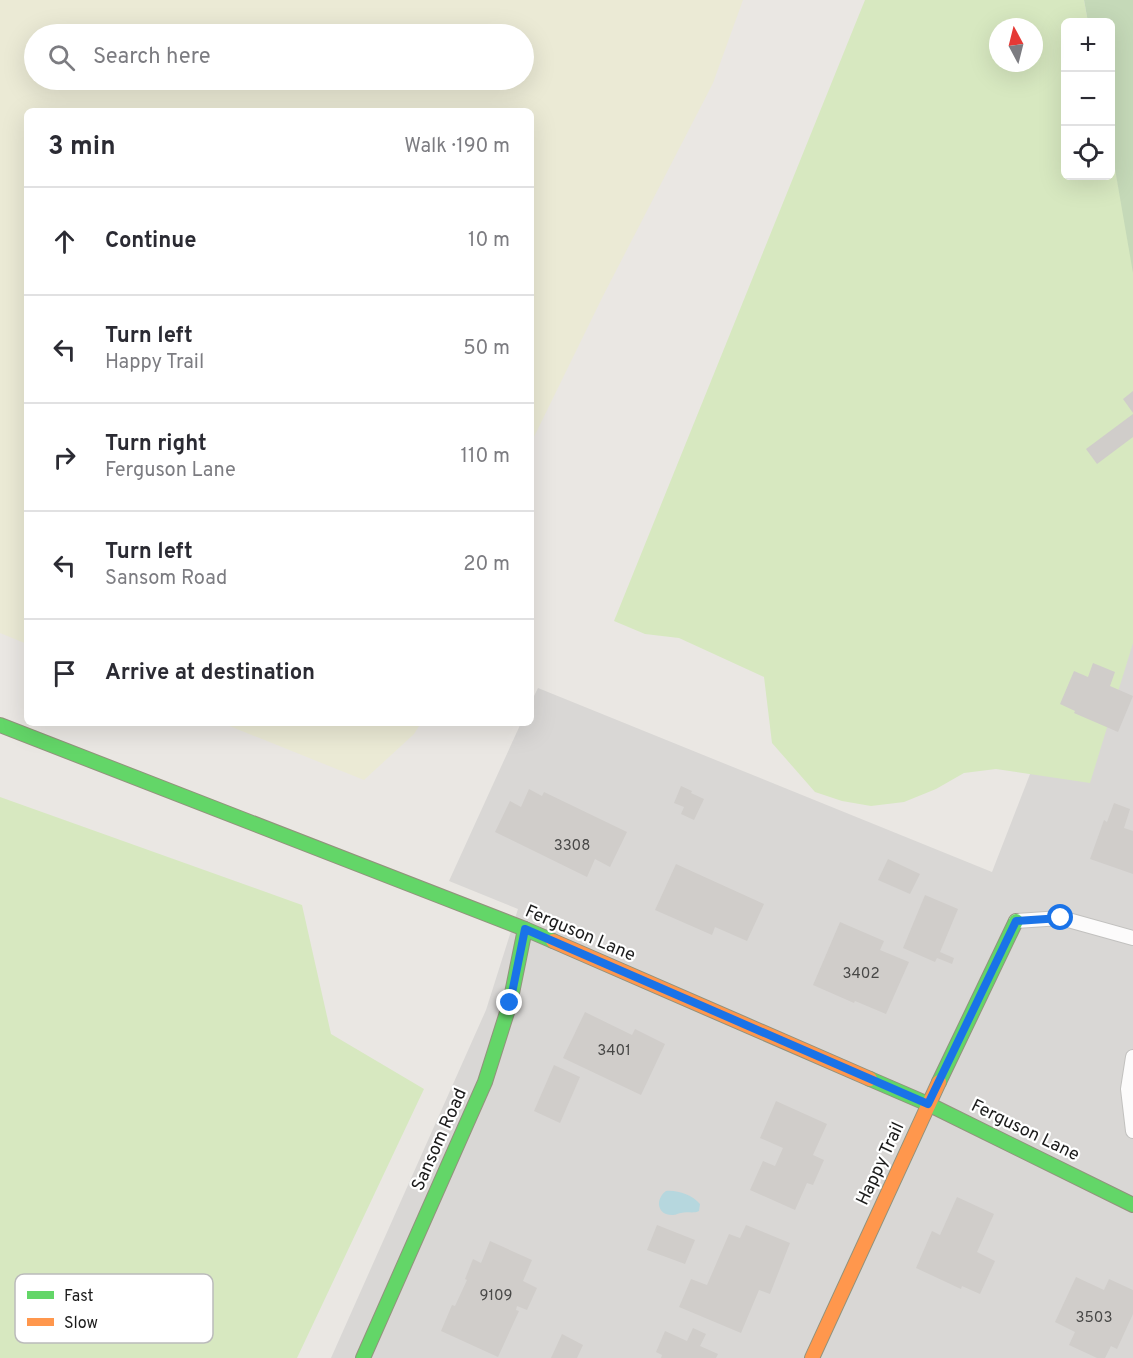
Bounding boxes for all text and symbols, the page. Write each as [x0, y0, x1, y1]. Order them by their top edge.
north arrow [989, 18, 1043, 72]
map controls [1061, 18, 1115, 180]
button: + [1061, 18, 1115, 72]
search box [24, 24, 534, 90]
icon: search [45, 41, 78, 74]
text: Search here [93, 44, 211, 71]
button: − [1061, 72, 1115, 126]
button: locate [1061, 126, 1115, 180]
text: 3 min [48, 131, 116, 164]
text: Walk · 190 m [404, 134, 510, 160]
icon: ahead [48, 225, 81, 258]
text: Continue [105, 228, 196, 255]
text: 10 m [468, 228, 510, 254]
text: Turn left [105, 323, 193, 350]
icon: left [48, 333, 81, 366]
text: 50 m [463, 336, 510, 362]
text: Happy Trail [105, 350, 204, 376]
text: Turn right [105, 431, 207, 458]
icon: right [48, 441, 81, 474]
text: 110 m [461, 444, 510, 470]
text: Ferguson Lane [105, 458, 236, 484]
text: Turn left [105, 539, 193, 566]
icon: left [48, 549, 81, 582]
text: 20 m [463, 552, 510, 578]
text: Sansom Road [105, 566, 227, 592]
icon: arrive [48, 657, 81, 690]
text: Arrive at destination [105, 660, 315, 687]
house number: 3308 [554, 837, 590, 856]
street label: Ferguson Lane [521, 900, 639, 968]
route start [1047, 904, 1073, 930]
house number: 3402 [842, 965, 880, 984]
route end [496, 989, 522, 1015]
house number: 3401 [597, 1042, 631, 1061]
street label: Sansom Road [407, 1085, 473, 1195]
street label: Ferguson Lane [967, 1095, 1083, 1167]
street label: Happy Trail [852, 1119, 910, 1209]
legend [15, 1274, 213, 1343]
text: Fast [64, 1287, 94, 1307]
house number: 9109 [479, 1287, 513, 1306]
house number: 3503 [1076, 1309, 1112, 1328]
text: Slow [64, 1314, 98, 1334]

